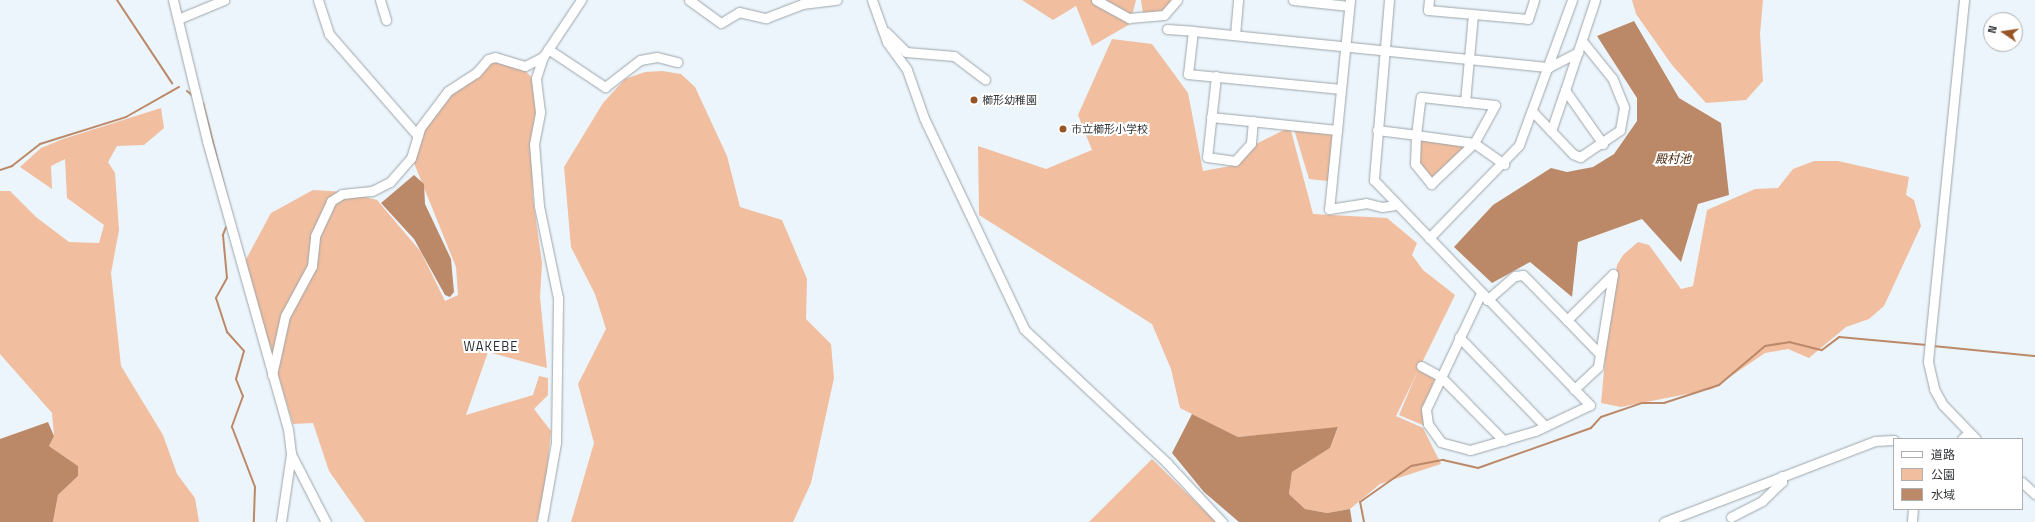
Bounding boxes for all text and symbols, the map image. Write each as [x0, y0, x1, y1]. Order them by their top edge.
north arrow [1983, 12, 2023, 52]
text: N [1984, 24, 2001, 35]
place label: 櫛形幼稚園 [982, 93, 1037, 107]
marker: 櫛形幼稚園 [969, 95, 979, 105]
place label: 市立櫛形小学校 [1071, 122, 1148, 136]
marker: 市立櫛形小学校 [1058, 124, 1068, 134]
water label: 殿村池 [1655, 152, 1691, 166]
district label: WAKEBE [464, 338, 518, 354]
legend [1893, 438, 2023, 510]
text: 道路 [1931, 445, 1955, 464]
text: 公園 [1931, 465, 1955, 484]
text: 水域 [1931, 485, 1955, 504]

